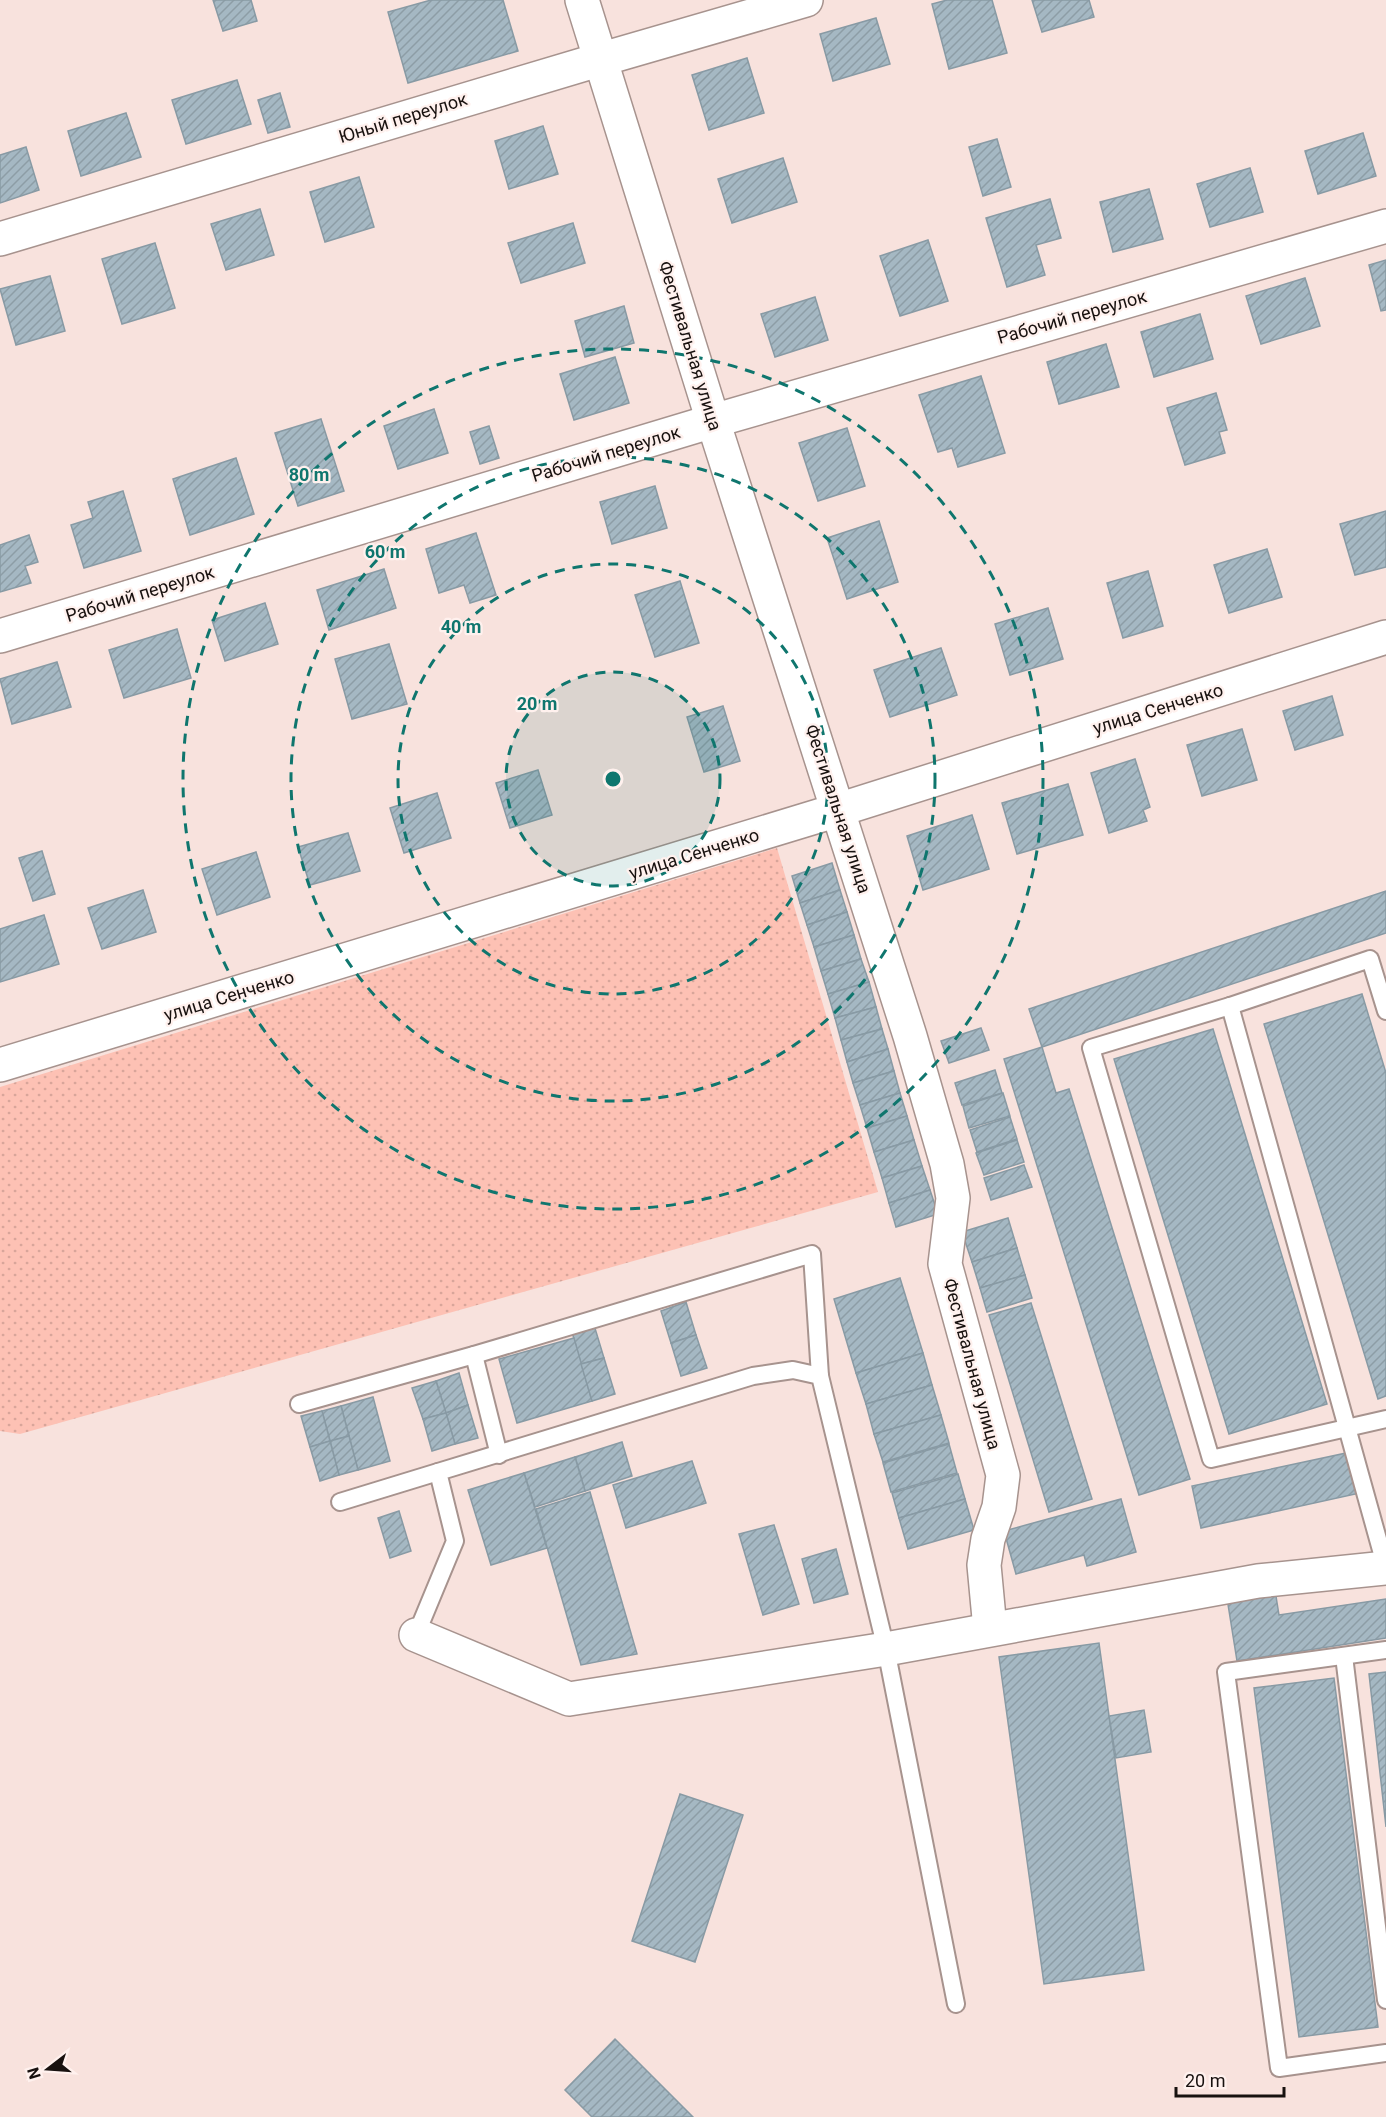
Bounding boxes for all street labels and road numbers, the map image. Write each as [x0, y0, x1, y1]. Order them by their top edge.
street label: Юный переулок [336, 88, 470, 147]
street label: Фестивальная улица [655, 259, 726, 433]
street label: Рабочий переулок [995, 285, 1149, 348]
street label: Рабочий переулок [529, 421, 683, 486]
street label: Рабочий переулок [63, 561, 217, 626]
street label: улица Сенченко [1090, 679, 1225, 738]
street label: Фестивальная улица [801, 722, 876, 896]
street label: улица Сенченко [626, 824, 761, 883]
street label: улица Сенченко [161, 966, 296, 1025]
street label: Фестивальная улица [940, 1276, 1005, 1452]

